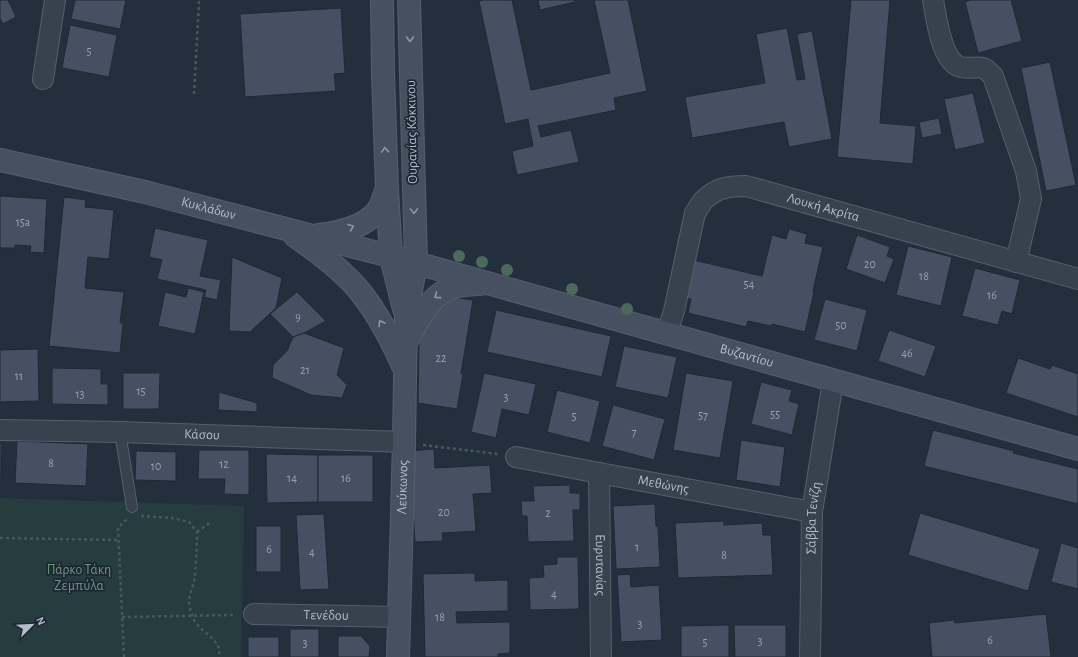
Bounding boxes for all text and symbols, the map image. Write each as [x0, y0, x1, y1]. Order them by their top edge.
one-way arrow [406, 36, 414, 42]
house number: 5 [86, 45, 92, 57]
street label: Ουρανίας Κόκκινου [404, 80, 420, 184]
one-way arrow [381, 147, 389, 153]
street label: Λουκή Ακρίτα [785, 191, 861, 224]
street label: Κυκλάδων [180, 195, 237, 222]
one-way arrow [410, 208, 418, 214]
house number: 15a [16, 216, 31, 228]
one-way arrow [348, 224, 355, 232]
house number: 20 [864, 258, 876, 270]
house number: 18 [919, 270, 929, 282]
house number: 54 [744, 278, 755, 290]
house number: 16 [987, 289, 997, 301]
one-way arrow [435, 291, 442, 298]
house number: 9 [295, 311, 301, 323]
house number: 50 [835, 319, 847, 331]
one-way arrow [378, 320, 386, 327]
street label: Βυζαντίου [718, 342, 775, 370]
house number: 46 [901, 347, 913, 359]
house number: 22 [436, 352, 447, 364]
house number: 21 [300, 364, 310, 376]
house number: 11 [15, 370, 23, 382]
house number: 15 [136, 385, 146, 397]
house number: 13 [75, 388, 85, 400]
house number: 3 [504, 391, 509, 403]
house number: 55 [770, 408, 780, 420]
house number: 57 [698, 409, 708, 421]
house number: 5 [571, 410, 577, 422]
house number: 7 [631, 426, 637, 438]
street label: Κάσου [184, 427, 220, 443]
house number: 8 [48, 457, 54, 469]
house number: 12 [219, 458, 229, 470]
street label: Λεύκωνος [395, 459, 411, 514]
house number: 10 [151, 460, 161, 472]
house number: 14 [287, 472, 297, 484]
house number: 16 [341, 472, 351, 484]
street label: Μεθώνης [637, 473, 691, 496]
street label: Σάββα Τενίζη [804, 481, 824, 555]
house number: 20 [438, 506, 450, 518]
house number: 2 [545, 507, 551, 519]
street label: Ευρυτανίας [593, 534, 607, 596]
house number: 1 [635, 541, 639, 553]
house number: 6 [266, 543, 272, 555]
house number: 4 [309, 546, 315, 558]
house number: 8 [721, 549, 727, 561]
park label: Πάρκο Τάκη Ζεμπύλα [47, 563, 111, 593]
house number: 4 [551, 588, 557, 600]
north arrow [12, 605, 52, 645]
street label: Τενέδου [303, 608, 349, 623]
house number: 18 [435, 611, 445, 623]
text: N [34, 615, 47, 627]
house number: 3 [638, 618, 643, 630]
house number: 6 [987, 634, 993, 646]
house number: 3 [758, 635, 763, 647]
house number: 5 [702, 636, 708, 648]
house number: 3 [303, 637, 308, 649]

